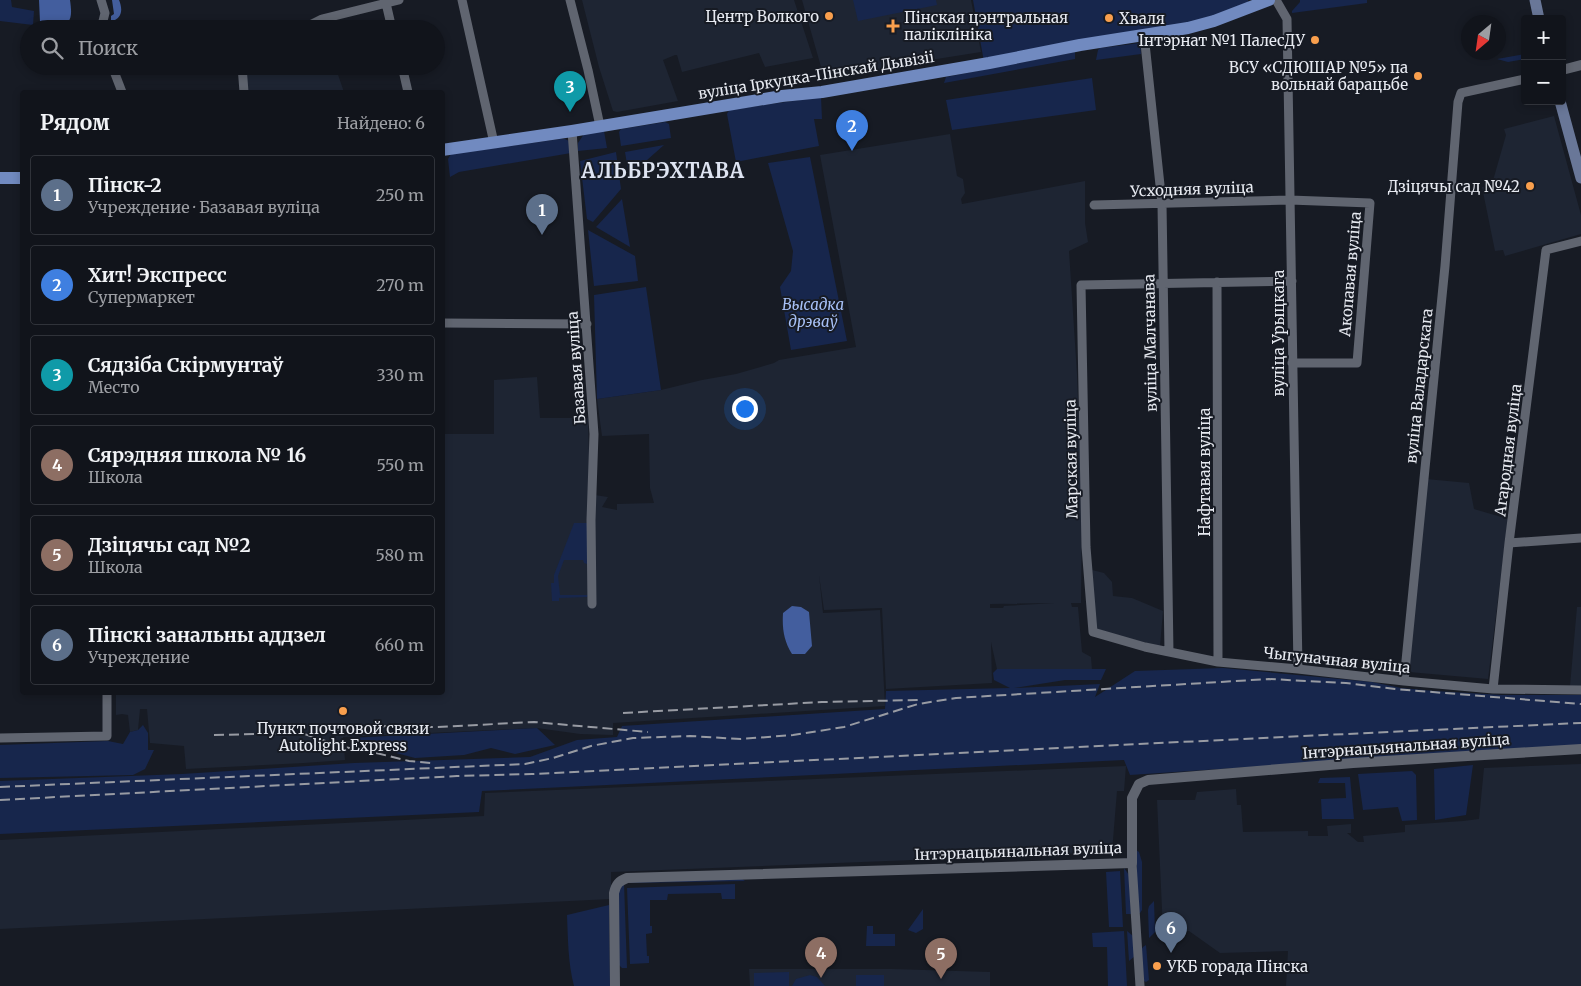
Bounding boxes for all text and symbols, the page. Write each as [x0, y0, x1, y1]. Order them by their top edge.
place label: Центр Волкого [705, 7, 819, 26]
place label: Пінская цэнтральная паліклініка [904, 8, 1068, 44]
place label: Хваля [1119, 9, 1165, 28]
marker: Центр Волкого [823, 10, 835, 22]
marker: Хваля [1103, 12, 1115, 24]
north arrow [1461, 15, 1506, 60]
map controls [1521, 15, 1566, 105]
button: + [1521, 15, 1566, 60]
marker: Пінская цэнтральная паліклініка [886, 19, 900, 33]
search box [20, 20, 445, 75]
place label: Інтэрнат №1 ПалесДУ [1138, 31, 1305, 50]
icon: search [38, 34, 66, 62]
marker: Інтэрнат №1 ПалесДУ [1309, 34, 1321, 46]
text: Поиск [78, 36, 138, 60]
street label: вуліца Іркуцка-Пінскай Дывізіі [697, 47, 936, 103]
place label: ВСУ «СДЮШАР №5» па вольнай барацьбе [1229, 58, 1408, 94]
button: − [1521, 60, 1566, 105]
marker: ВСУ «СДЮШАР №5» па вольнай барацьбе [1412, 70, 1424, 82]
pin: 3 [554, 71, 586, 112]
text: Рядом [40, 109, 110, 136]
pin: 2 [836, 110, 868, 151]
text: Найдено: 6 [337, 113, 425, 133]
district label: АЛЬБРЭХТАВА [580, 158, 745, 183]
text: Пінск-2 [88, 173, 162, 197]
street label: Усходняя вуліца [1129, 177, 1254, 201]
place label: Дзіцячы сад №42 [1388, 177, 1520, 196]
marker: Дзіцячы сад №42 [1524, 180, 1536, 192]
text: 1 [53, 185, 61, 205]
text: 250 m [376, 185, 424, 205]
pin: 1 [526, 194, 558, 235]
text: Учреждение · Базавая вуліца [88, 197, 320, 217]
street label: Акопавая вуліца [1335, 211, 1365, 338]
text: Хит! Экспресс [88, 263, 227, 287]
street label: вуліца Урыцкага [1269, 270, 1288, 396]
street label: вуліца Малчанава [1139, 274, 1161, 412]
text: 2 [52, 275, 62, 295]
text: 270 m [376, 275, 424, 295]
text: Супермаркет [88, 287, 195, 307]
park label: Высадка дрэваў [782, 295, 844, 331]
street label: вуліца Валадарскага [1401, 307, 1437, 465]
street label: Базавая вуліца [563, 311, 589, 425]
text: Сядзіба Скірмунтаў [88, 353, 283, 377]
text: 3 [52, 365, 62, 385]
text: 330 m [377, 365, 424, 385]
text: Место [88, 377, 139, 397]
street label: Агародная вуліца [1490, 383, 1526, 518]
your location [732, 396, 758, 422]
street label: Марская вуліца [1060, 399, 1082, 519]
street label: Нафтавая вуліца [1195, 408, 1214, 536]
text: Сярэдняя школа № 16 [88, 443, 306, 467]
text: 4 [52, 455, 62, 475]
text: 550 m [376, 455, 424, 475]
text: Школа [88, 467, 143, 487]
text: Дзіцячы сад №2 [88, 533, 251, 557]
text: 5 [52, 545, 62, 565]
text: 580 m [376, 545, 424, 565]
text: Школа [88, 557, 143, 577]
text: Пінскі занальны аддзел [88, 623, 326, 647]
text: 6 [52, 635, 62, 655]
text: 660 m [375, 635, 424, 655]
street label: Чыгуначная вуліца [1263, 643, 1411, 677]
text: Учреждение [88, 647, 190, 667]
marker: Пункт почтовой связи Autolight Express [337, 705, 349, 717]
place label: Пункт почтовой связи Autolight Express [257, 719, 429, 755]
street label: Інтэрнацыянальная вуліца [1302, 729, 1510, 763]
street label: Інтэрнацыянальная вуліца [914, 838, 1122, 864]
pin: 6 [1155, 912, 1187, 953]
pin: 4 [805, 937, 837, 978]
pin: 5 [925, 938, 957, 979]
place label: УКБ горада Пінска [1166, 957, 1308, 976]
marker: УКБ горада Пінска [1151, 960, 1163, 972]

